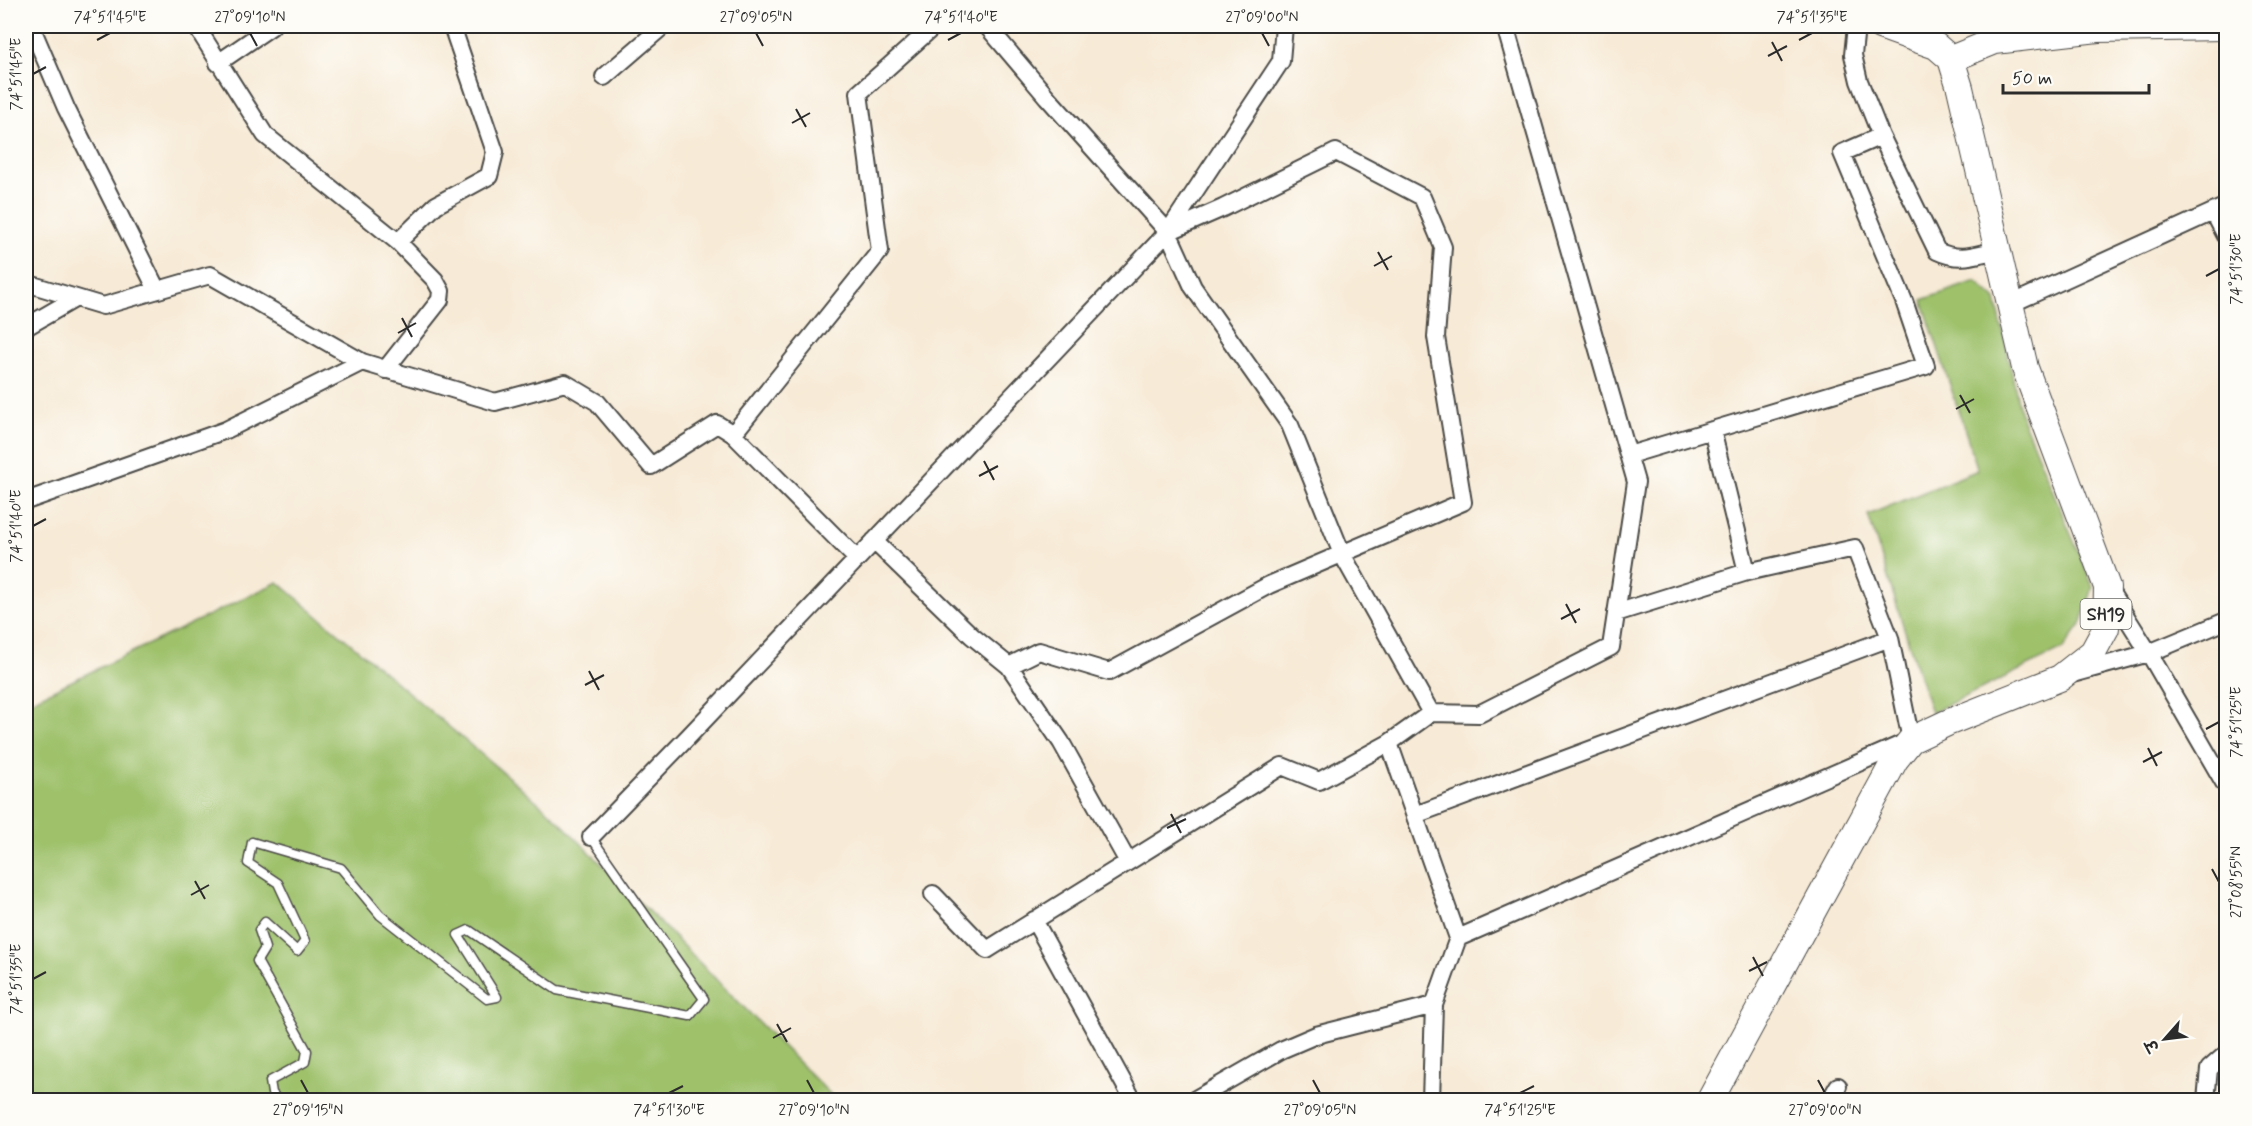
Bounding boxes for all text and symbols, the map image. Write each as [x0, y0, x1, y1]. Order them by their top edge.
text: 74°51'45"E [74, 8, 147, 28]
text: 27°09'10"N [214, 8, 286, 28]
text: 27°09'05"N [720, 8, 792, 28]
text: 74°51'40"E [924, 8, 998, 28]
text: 27°09'00"N [1226, 8, 1298, 28]
text: 74°51'35"E [1777, 8, 1848, 28]
text: 74°51'45"E [7, 37, 27, 110]
scale bar [2003, 57, 2148, 95]
text: 50 m [2012, 67, 2052, 91]
text: 74°51'30"E [2227, 233, 2247, 305]
text: 74°51'40"E [7, 489, 27, 563]
road number: SH19 [2080, 599, 2132, 629]
text: 74°51'25"E [2227, 686, 2247, 758]
text: 27°08'55"N [2227, 846, 2247, 918]
text: 74°51'35"E [7, 943, 27, 1014]
north arrow [2135, 1009, 2195, 1069]
text: उ [2141, 1035, 2166, 1057]
text: 27°09'15"N [273, 1101, 343, 1121]
text: 74°51'30"E [633, 1101, 705, 1121]
text: 27°09'10"N [778, 1101, 850, 1121]
text: 27°09'05"N [1284, 1101, 1356, 1121]
text: 74°51'25"E [1484, 1101, 1556, 1121]
text: 27°09'00"N [1789, 1101, 1861, 1121]

